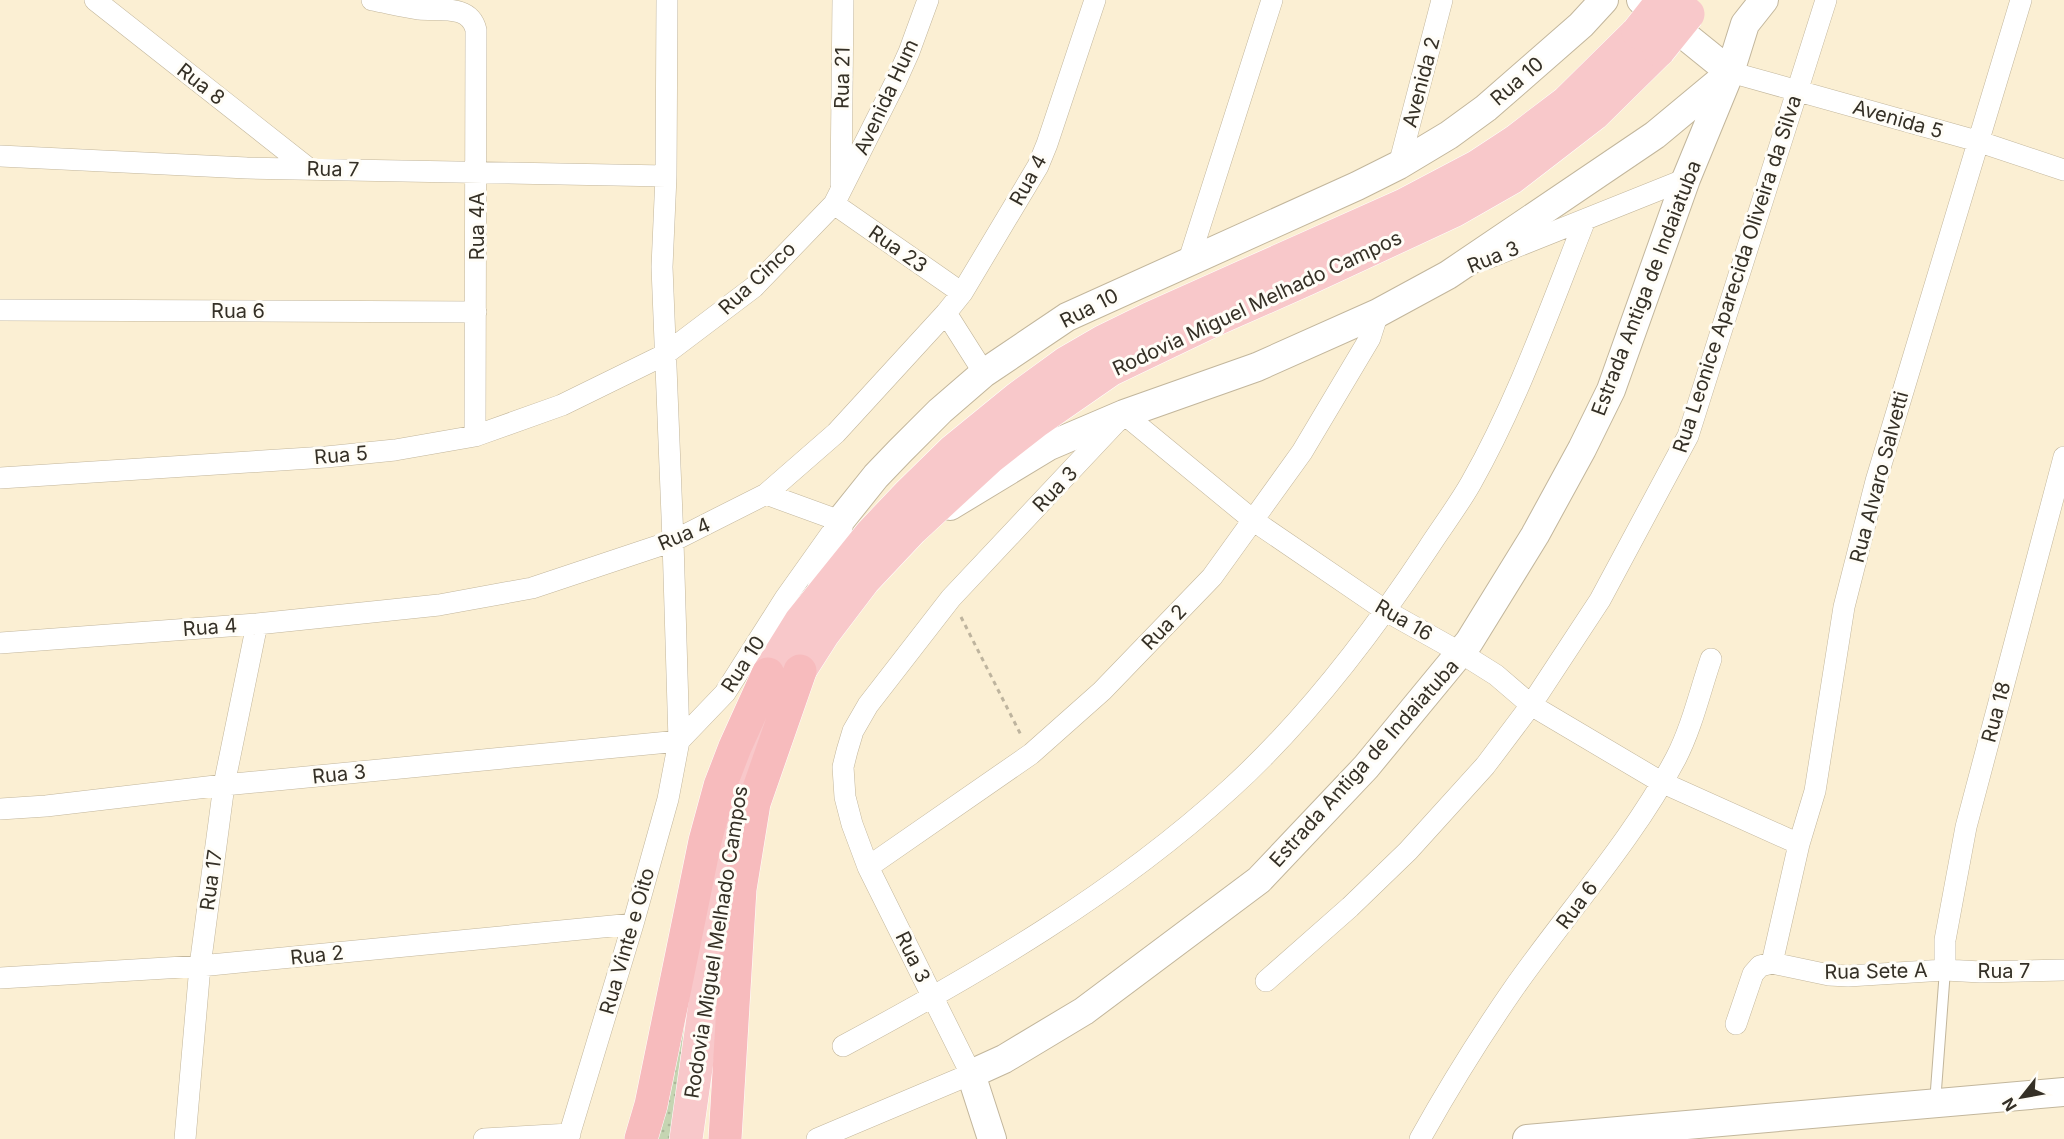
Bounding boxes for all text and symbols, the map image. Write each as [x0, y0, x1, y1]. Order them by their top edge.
street label: Avenida 2 [1397, 34, 1445, 130]
street label: Avenida Hum [849, 35, 923, 159]
street label: Rua 21 [829, 47, 855, 109]
street label: Rua 10 [1486, 52, 1548, 110]
street label: Rua 8 [172, 58, 230, 110]
street label: Rua Leonice Aparecida Oliveira da Silva [1668, 92, 1806, 456]
street label: Avenida 5 [1850, 95, 1946, 143]
street label: Rua 4 [1004, 150, 1052, 210]
street label: Rua 7 [306, 157, 360, 181]
street label: Estrada Antiga de Indaiatuba [1586, 157, 1706, 419]
street label: Rua 4A [465, 192, 489, 260]
street label: Rua 23 [864, 220, 932, 278]
street label: Rodovia Miguel Melhado Campos [1109, 225, 1405, 381]
street label: Rua Cinco [714, 236, 800, 320]
street label: Rua 3 [1464, 236, 1522, 278]
street label: Rua 10 [1056, 283, 1122, 333]
street label: Rua 6 [211, 299, 265, 323]
street label: Rua Alvaro Salvetti [1845, 389, 1913, 565]
street label: Rua 5 [313, 441, 369, 469]
street label: Rua 3 [1028, 461, 1082, 517]
street label: Rua 4 [654, 512, 714, 556]
street label: Rua 16 [1371, 594, 1437, 646]
street label: Rua 2 [1137, 599, 1191, 655]
street label: Rua 4 [182, 613, 238, 641]
street label: Rua 10 [716, 631, 770, 697]
street label: Estrada Antiga de Indaiatuba [1264, 654, 1464, 872]
street label: Rua 18 [1976, 679, 2016, 745]
street label: Rua 3 [311, 759, 367, 789]
street label: Rodovia Miguel Melhado Campos [679, 784, 753, 1100]
street label: Rua 17 [195, 848, 227, 912]
street label: Rua Vinte e Oito [595, 865, 659, 1017]
street label: Rua 6 [1551, 876, 1603, 934]
street label: Rua 3 [890, 928, 936, 986]
street label: Rua 2 [289, 940, 345, 970]
street label: Rua Sete A [1824, 958, 1928, 984]
street label: Rua 7 [1978, 959, 2030, 983]
north arrow [1992, 1067, 2052, 1127]
text: N [1997, 1094, 2021, 1115]

